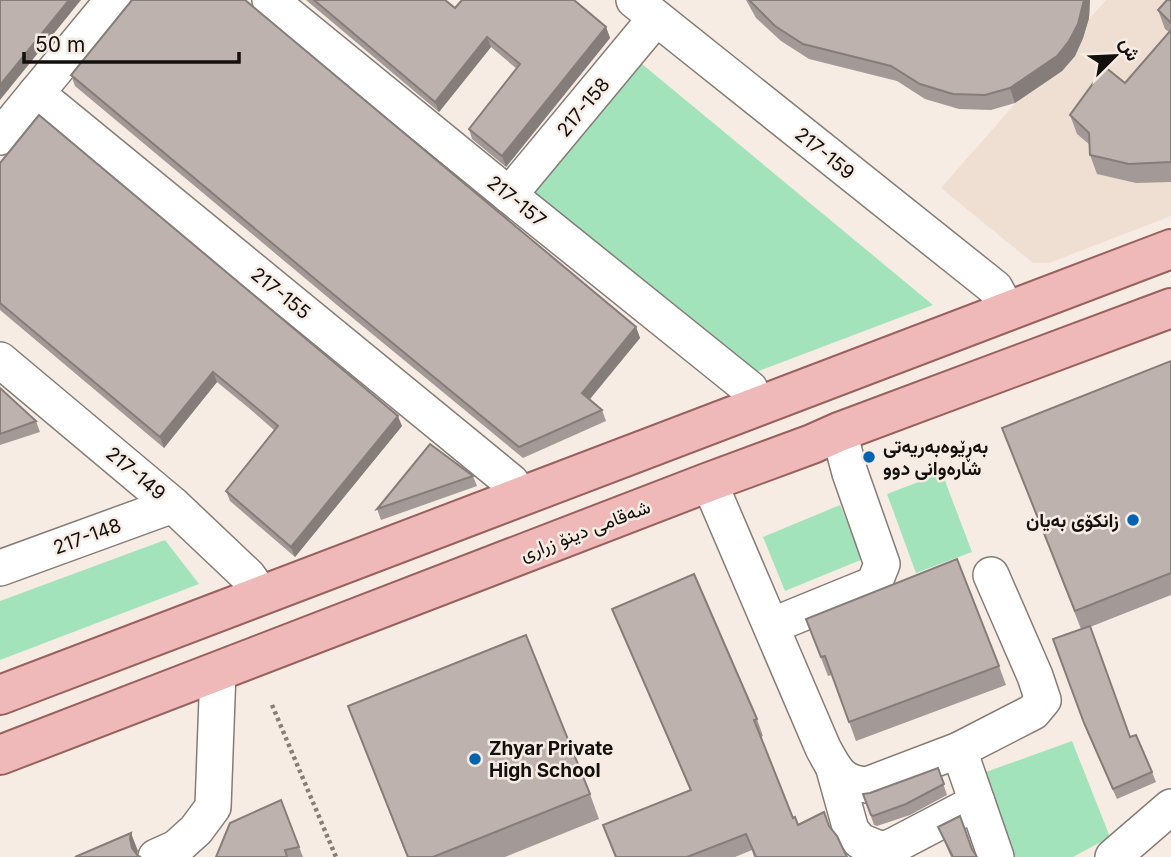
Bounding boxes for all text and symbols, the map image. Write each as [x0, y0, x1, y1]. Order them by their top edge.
scale bar [24, 21, 240, 65]
north arrow [1080, 21, 1150, 91]
text: 50 m [35, 32, 85, 57]
text: ش [1115, 34, 1145, 65]
street label: 217-158 [552, 73, 615, 141]
street label: 217-159 [790, 122, 859, 184]
street label: 217-157 [483, 171, 551, 232]
street label: 217-155 [246, 263, 315, 324]
place label: بەڕێوەبەریەتی شارەوانی دوو [883, 435, 988, 481]
street label: 217-149 [101, 442, 170, 505]
marker: بەڕێوەبەریەتی شارەوانی دوو [861, 449, 877, 465]
street label: شەقامی دینۆ زراری [517, 495, 654, 566]
place label: زانکۆی بەیان [1026, 509, 1119, 533]
marker: زانکۆی بەیان [1125, 512, 1141, 528]
street label: 217-148 [50, 514, 124, 559]
place label: Zhyar Private High School [489, 737, 613, 782]
marker: Zhyar Private High School [467, 751, 483, 767]

